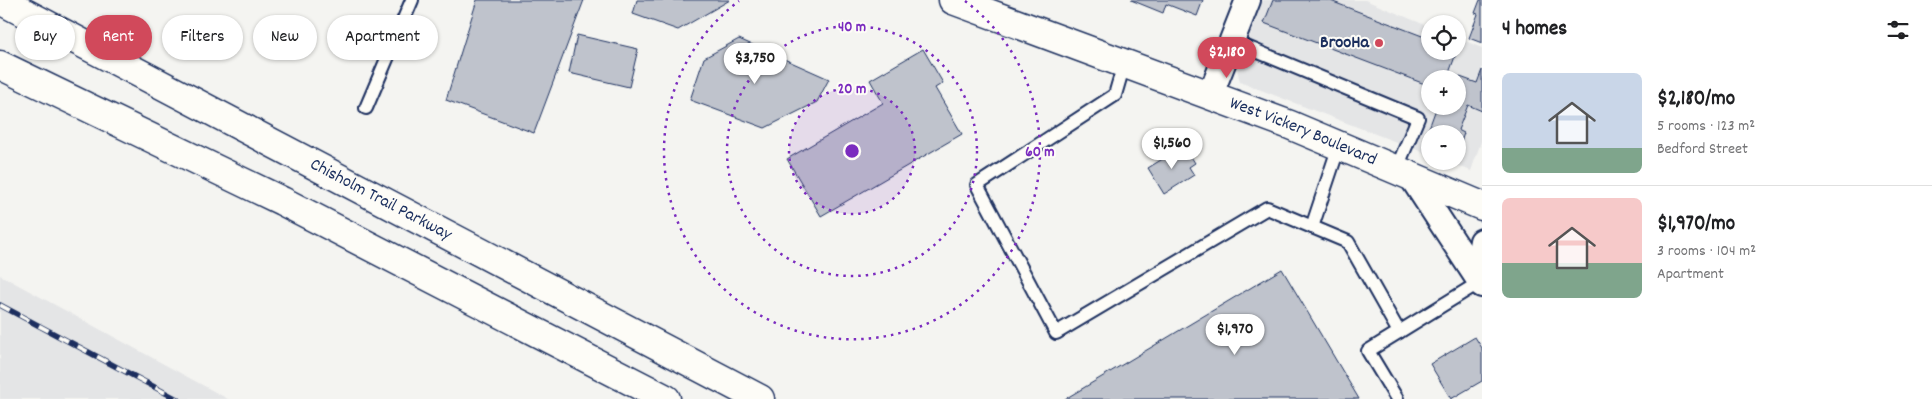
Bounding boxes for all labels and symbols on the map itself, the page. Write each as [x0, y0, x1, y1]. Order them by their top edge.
text: 40 m [838, 17, 866, 39]
place label: BrooHa [1320, 31, 1370, 56]
pin: $2,180 [1186, 36, 1268, 79]
marker: BrooHa [1373, 37, 1385, 49]
pin: $3,750 [714, 42, 796, 85]
text: 20 m [838, 79, 866, 101]
street label: West Vickery Boulevard [1226, 91, 1381, 173]
pin: $1,560 [1131, 128, 1213, 170]
centre of rings [843, 142, 861, 160]
text: 60 m [1025, 142, 1055, 164]
street label: Chisholm Trail Parkway [305, 152, 457, 248]
pin: $1,970 [1194, 314, 1276, 356]

